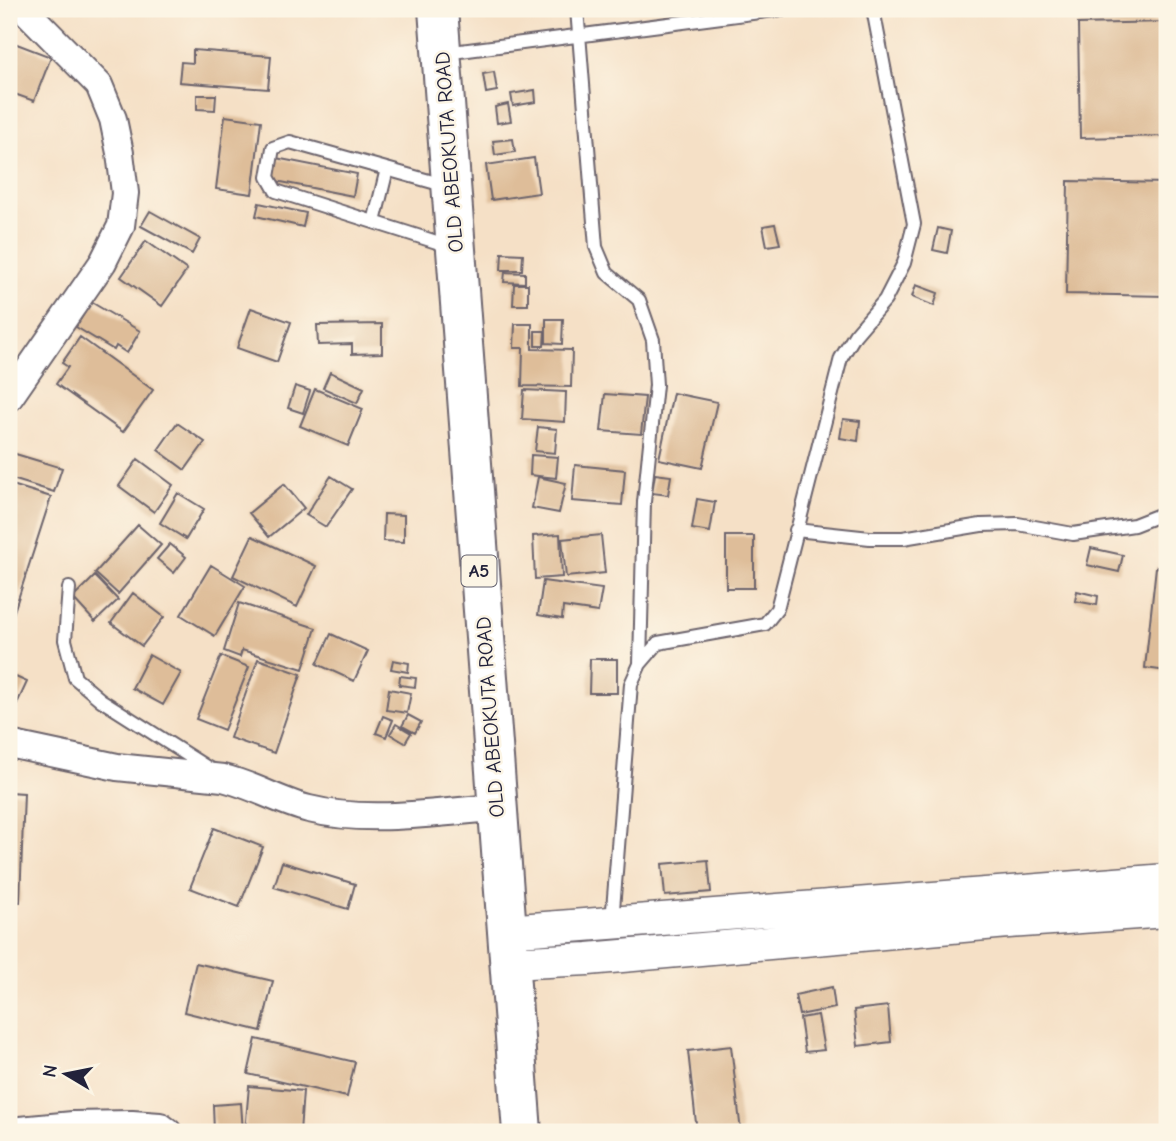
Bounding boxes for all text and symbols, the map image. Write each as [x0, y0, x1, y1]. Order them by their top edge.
street label: OLD ABEOKUTA ROAD [430, 51, 468, 253]
road number: A5 [462, 556, 496, 586]
street label: OLD ABEOKUTA ROAD [471, 616, 509, 818]
north arrow [32, 1040, 102, 1110]
text: N [38, 1063, 62, 1079]

